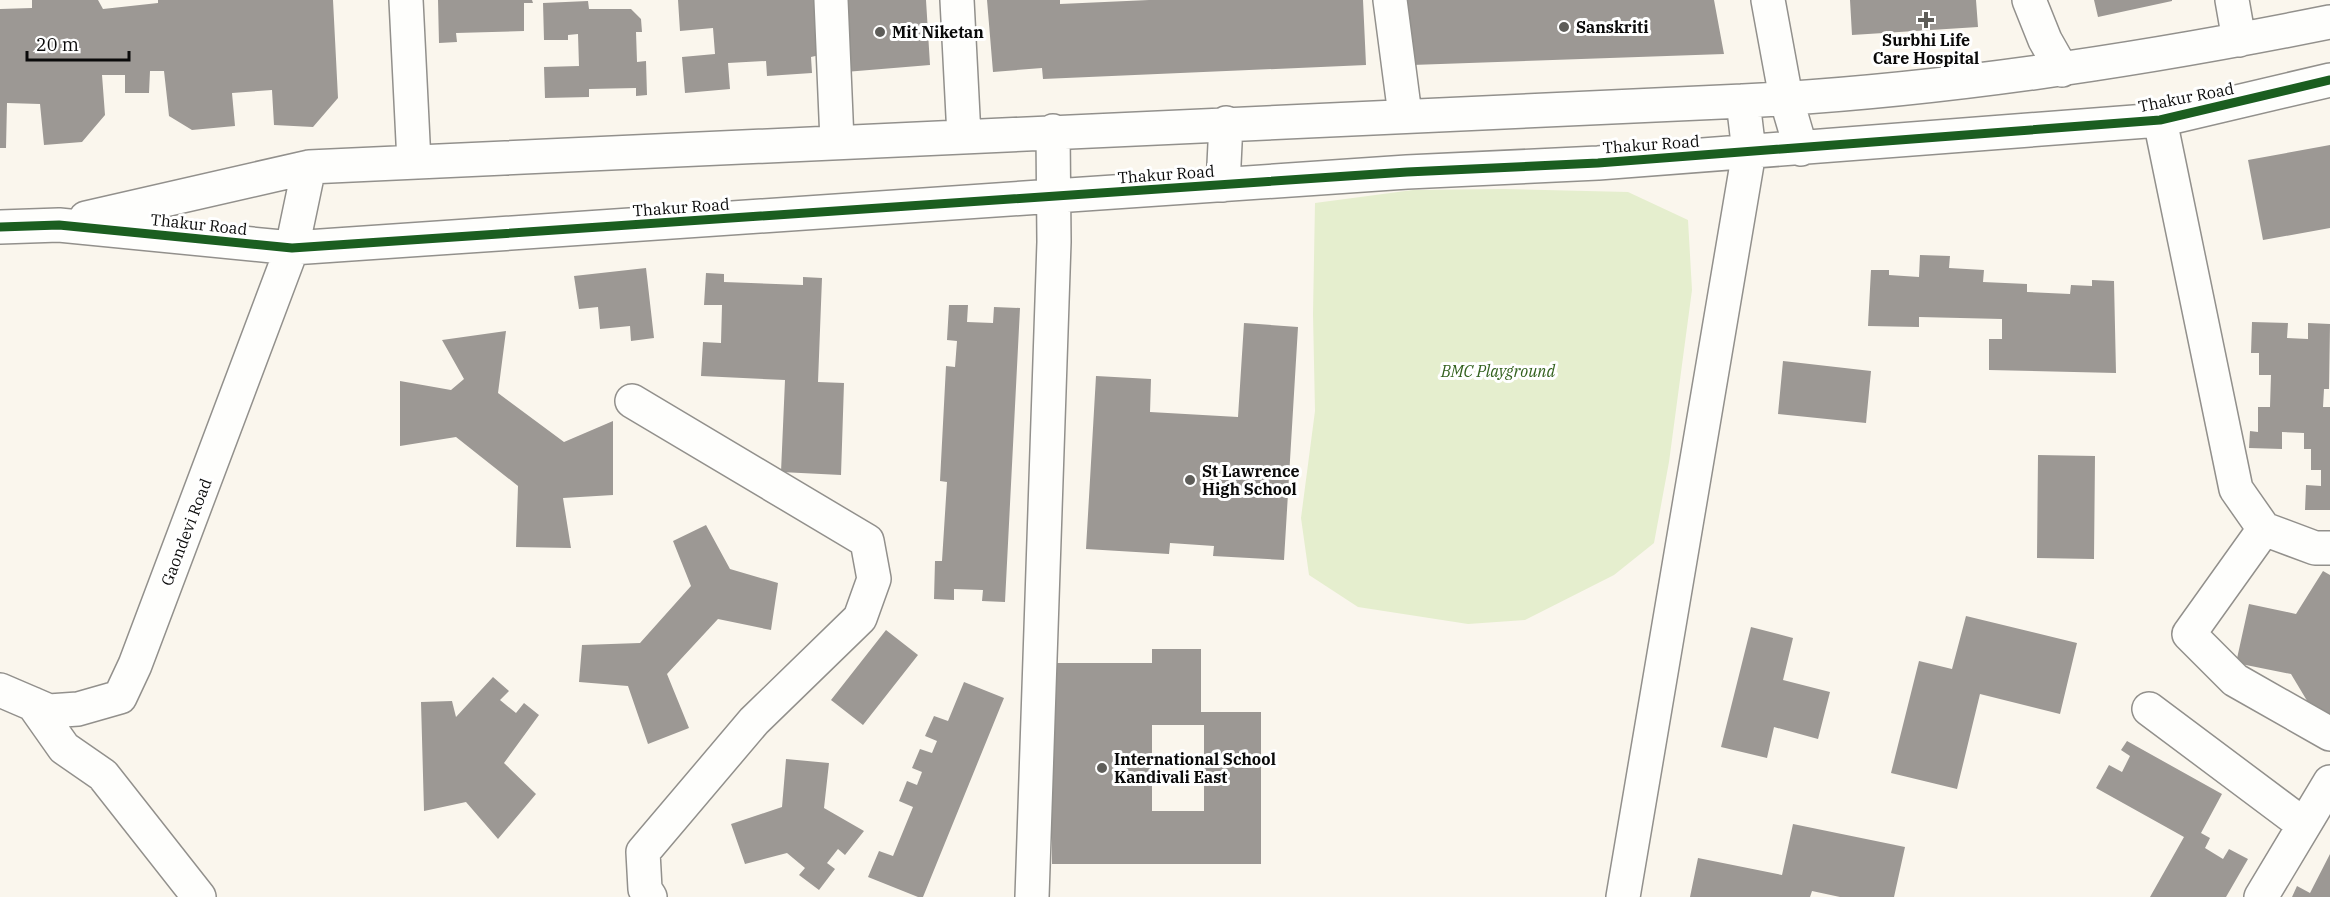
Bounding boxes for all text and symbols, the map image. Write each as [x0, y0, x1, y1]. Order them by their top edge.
marker: Surbhi Life Care Hospital [1917, 11, 1935, 29]
place label: Sanskriti [1576, 17, 1649, 37]
marker: Sanskriti [1557, 20, 1571, 34]
place label: Mit Niketan [892, 22, 984, 42]
scale bar [27, 24, 129, 62]
marker: Mit Niketan [873, 25, 887, 39]
place label: Surbhi Life Care Hospital [1873, 30, 1979, 68]
text: 20 m [36, 33, 79, 56]
street label: Thakur Road [2136, 78, 2236, 116]
street label: Thakur Road [1602, 131, 1700, 157]
street label: Thakur Road [1117, 161, 1215, 187]
street label: Thakur Road [632, 194, 730, 220]
street label: Thakur Road [150, 209, 249, 239]
park label: BMC Playground [1440, 361, 1555, 381]
place label: St Lawrence High School [1202, 461, 1300, 499]
marker: St Lawrence High School [1183, 473, 1197, 487]
street label: Gaondevi Road [156, 475, 216, 589]
place label: International School Kandivali East [1114, 749, 1276, 787]
marker: International School Kandivali East [1095, 761, 1109, 775]

